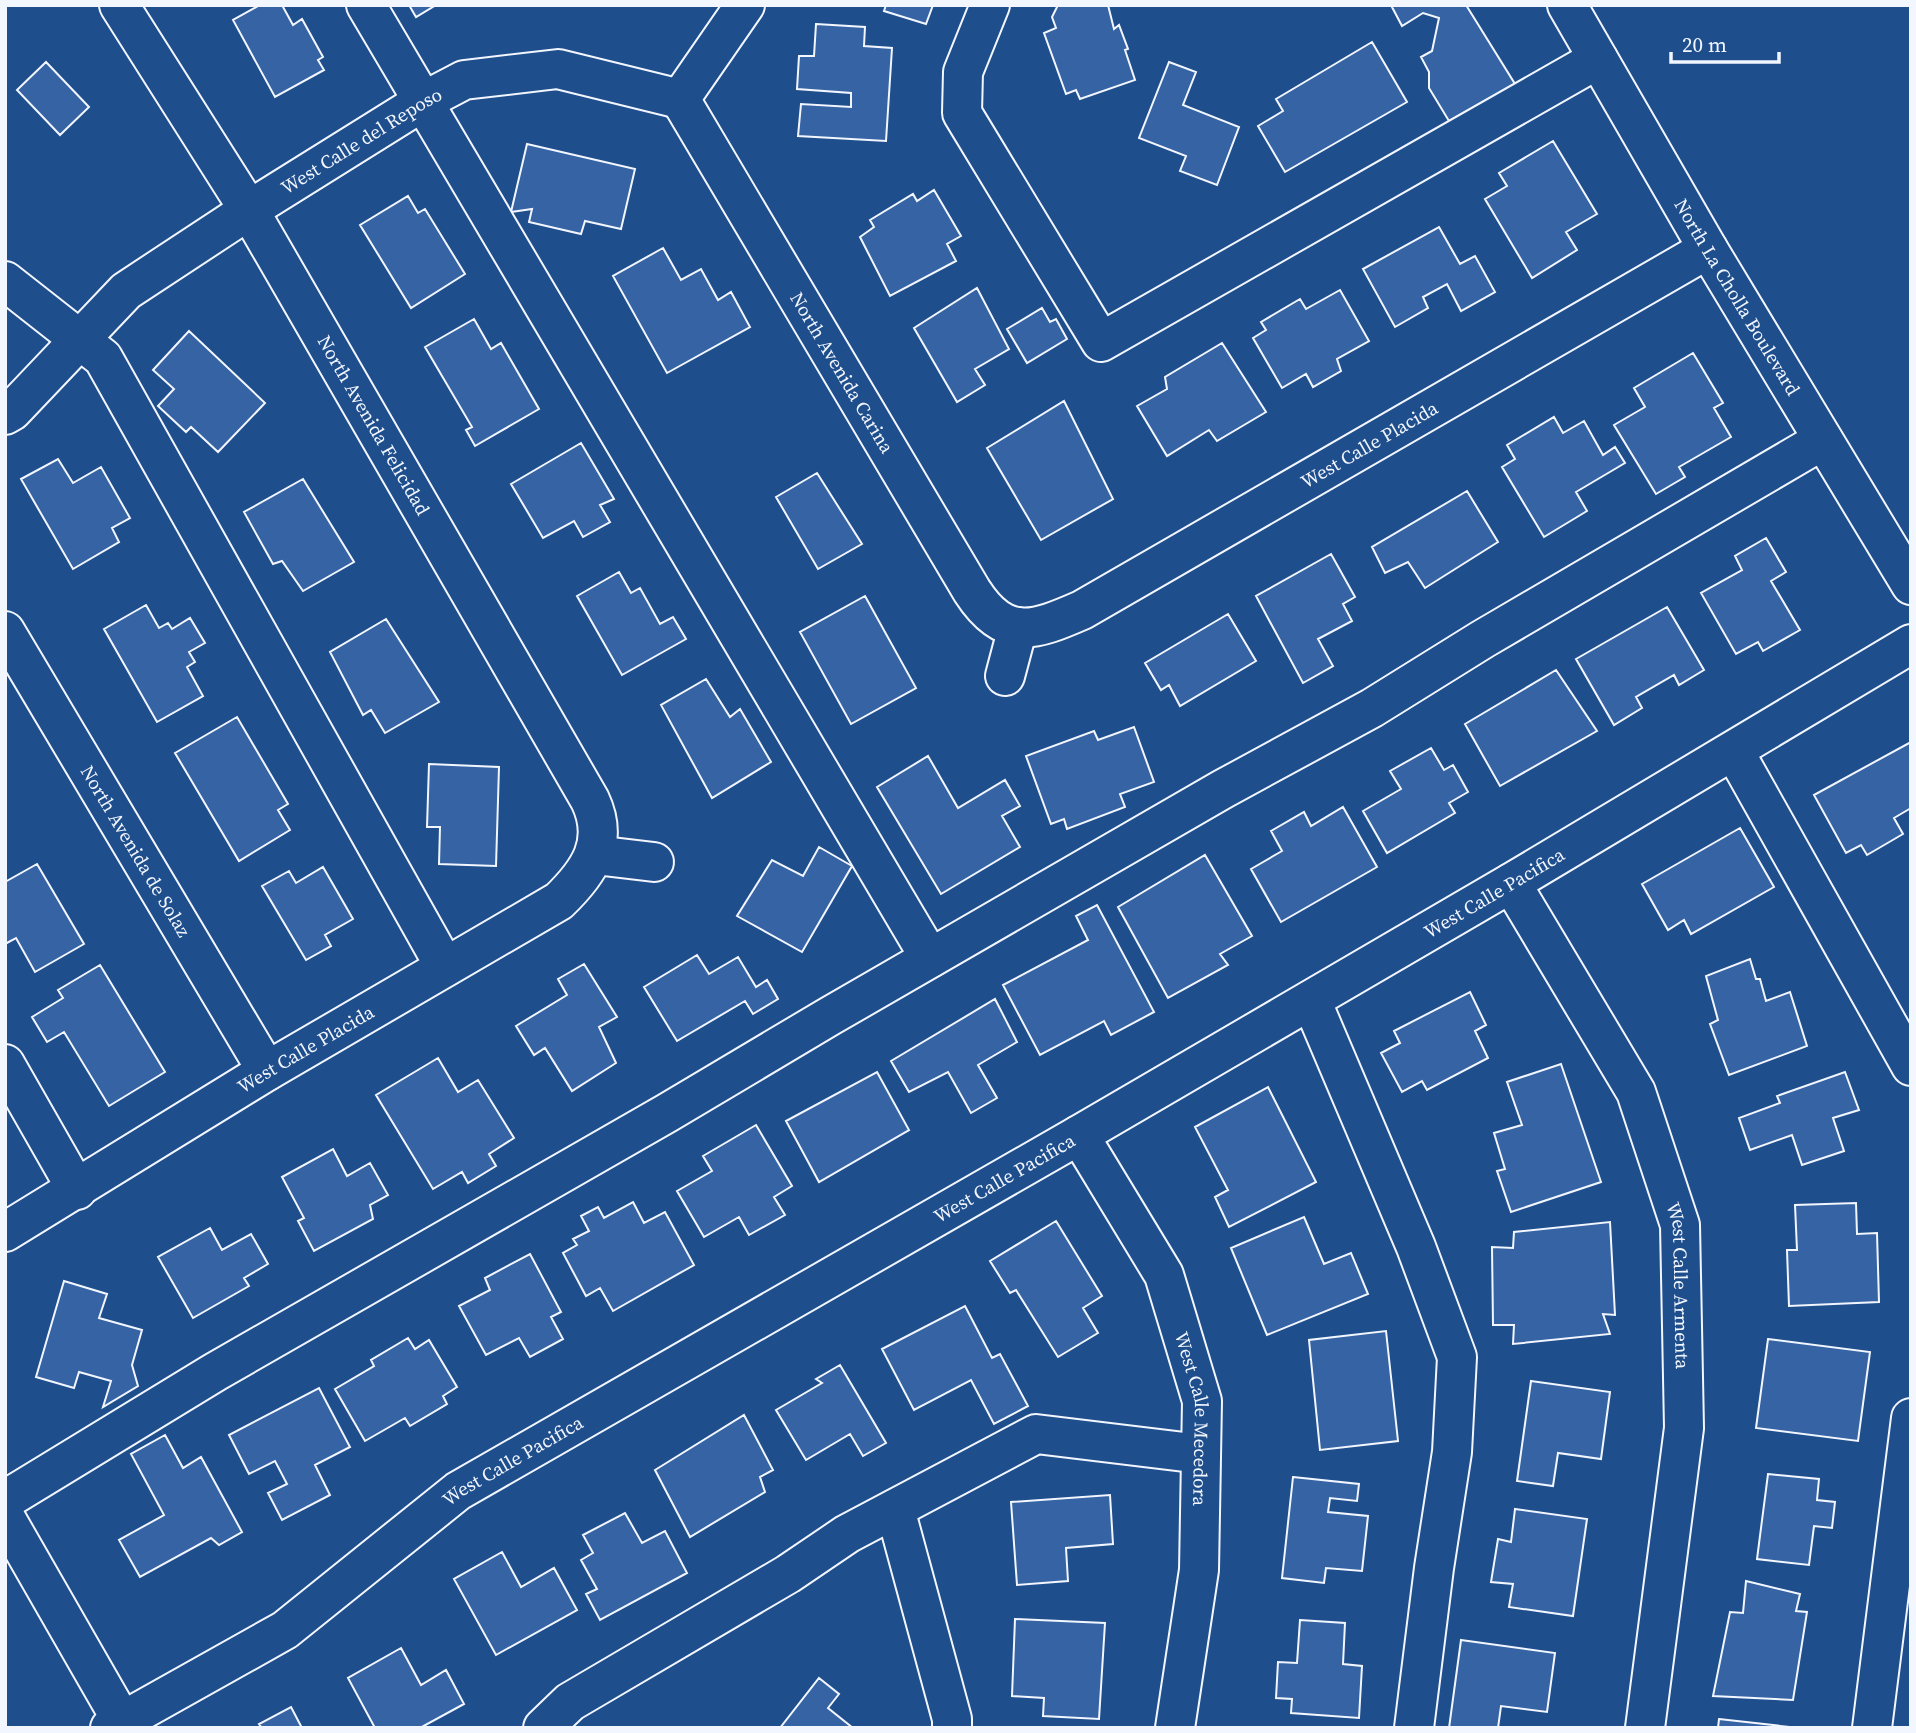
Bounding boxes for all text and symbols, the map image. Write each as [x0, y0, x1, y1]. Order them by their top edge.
scale bar [1671, 21, 1780, 65]
text: 20 m [1682, 30, 1727, 59]
street label: West Calle del Reposo [276, 81, 446, 200]
street label: North La Cholla Boulevard [1669, 194, 1806, 400]
street label: North Avenida Carina [784, 287, 900, 458]
street label: North Avenida Felicidad [312, 330, 436, 520]
street label: West Calle Placida [1296, 394, 1443, 494]
street label: North Avenida de Solaz [75, 760, 197, 942]
street label: West Calle Pacifica [1419, 841, 1570, 944]
street label: West Calle Placida [232, 998, 379, 1099]
street label: West Calle Pacifica [929, 1127, 1080, 1229]
street label: West Calle Armenta [1660, 1199, 1696, 1370]
street label: West Calle Mecedora [1169, 1328, 1215, 1507]
street label: West Calle Pacifica [437, 1409, 588, 1512]

